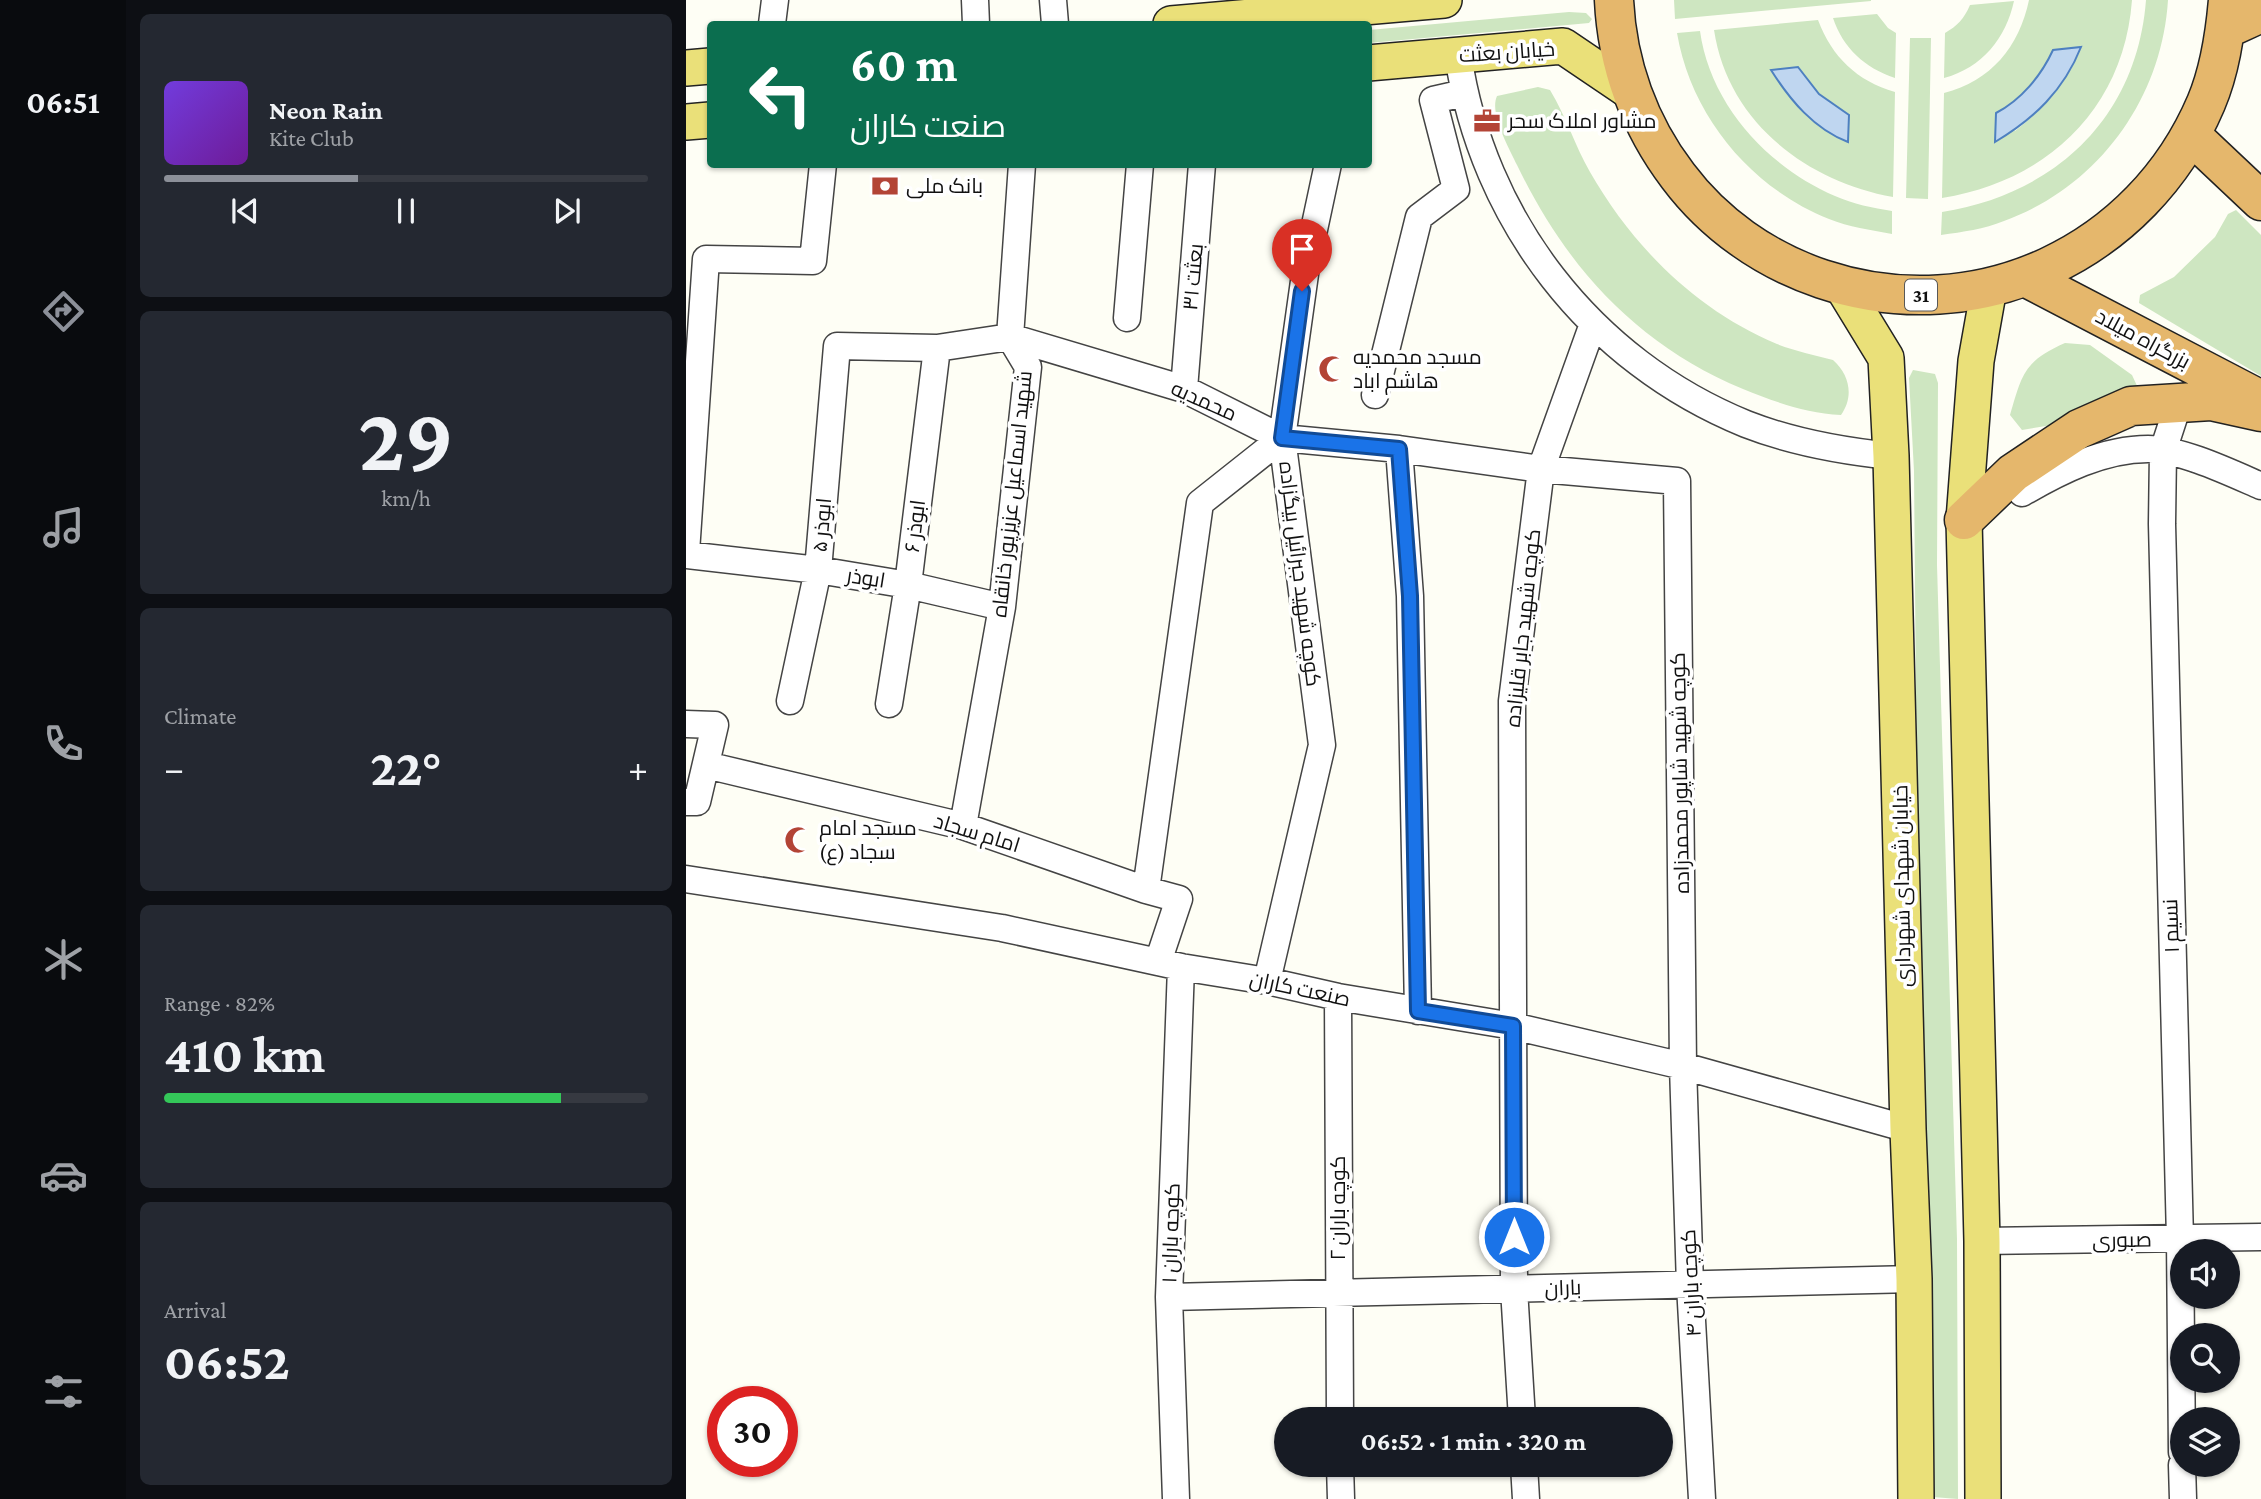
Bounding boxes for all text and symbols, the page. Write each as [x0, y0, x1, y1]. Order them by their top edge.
text: 60 m [850, 37, 957, 92]
street label: خیابان بعثت [1458, 37, 1556, 68]
icon: left [735, 49, 826, 140]
text: 06:51 [26, 84, 100, 120]
text: Neon Rain [269, 96, 383, 125]
office icon: مشاور املاک سحر [1472, 106, 1502, 136]
text: صنعت کاران [850, 108, 1006, 144]
place label: مشاور املاک سحر [1507, 109, 1657, 133]
text: Kite Club [269, 125, 354, 151]
bank icon: بانک ملی [870, 171, 900, 201]
place label: بانک ملی [906, 174, 983, 199]
icon: previous [226, 192, 264, 230]
icon: pause [387, 192, 425, 230]
icon: next [548, 192, 586, 230]
pin [1272, 219, 1332, 291]
icon: arrive [1283, 230, 1321, 268]
street label: بعثت ۳۱ [1178, 243, 1208, 311]
road number: 31 [1905, 280, 1937, 310]
icon: directions [39, 287, 88, 336]
street label: بزرگراه میلاد [2092, 304, 2194, 374]
place label: مسجد محمدیه هاشم اباد [1353, 345, 1482, 395]
mosque icon: مسجد محمدیه هاشم اباد [1317, 354, 1347, 384]
street label: شهید اسماعیل عزیزپور خانقاه [987, 369, 1039, 619]
street label: محمدیه [1167, 376, 1241, 426]
text: 29 [358, 388, 454, 490]
street label: کوچه شهید جبرائیل بیگزاده [1272, 460, 1326, 688]
text: km/h [381, 485, 431, 511]
street label: ابوذر ۵ [808, 497, 836, 553]
street label: ابوذر ۶ [900, 498, 930, 554]
icon: music [39, 503, 88, 552]
street label: کوچه شهید جابر قلیزاده [1501, 528, 1547, 728]
street label: ابوذر [844, 563, 887, 593]
street label: کوچه شهید شاپور محمدزاده [1666, 652, 1696, 894]
text: Climate [164, 703, 236, 729]
icon: phone [39, 719, 88, 768]
text: 22° [370, 738, 442, 796]
text: − [164, 747, 184, 789]
text: + [628, 747, 648, 789]
street label: خیابان شهدای شهرداری [1888, 785, 1917, 987]
street label: امام سجاد [930, 809, 1023, 859]
place label: مسجد امام سجاد (ع) [819, 816, 917, 866]
mosque icon: مسجد امام سجاد (ع) [783, 825, 813, 855]
street label: نسیم ۱ [2158, 898, 2186, 953]
icon: climate [39, 935, 88, 984]
street label: صنعت کاران [1247, 967, 1353, 1012]
text: Range · 82% [164, 990, 275, 1016]
text: 410 km [164, 1025, 325, 1083]
icon: car [39, 1151, 88, 1200]
street label: کوچه باران ۲ [1326, 1156, 1352, 1260]
street label: کوچه باران ۱ [1157, 1182, 1187, 1284]
position arrow [1477, 1200, 1551, 1274]
street label: صبوری [2092, 1227, 2152, 1254]
street label: کوچه باران ۴ [1676, 1228, 1708, 1337]
map controls [2170, 1239, 2240, 1477]
button: sound [2170, 1239, 2240, 1309]
street label: باران [1544, 1275, 1582, 1302]
text: Arrival [164, 1297, 227, 1323]
button: search [2170, 1323, 2240, 1393]
text: 06:52 [164, 1332, 290, 1390]
icon: filters [39, 1367, 88, 1416]
speed limit sign: 30 [707, 1386, 798, 1477]
button: layers [2170, 1407, 2240, 1477]
text: 06:52 · 1 min · 320 m [1361, 1427, 1586, 1456]

